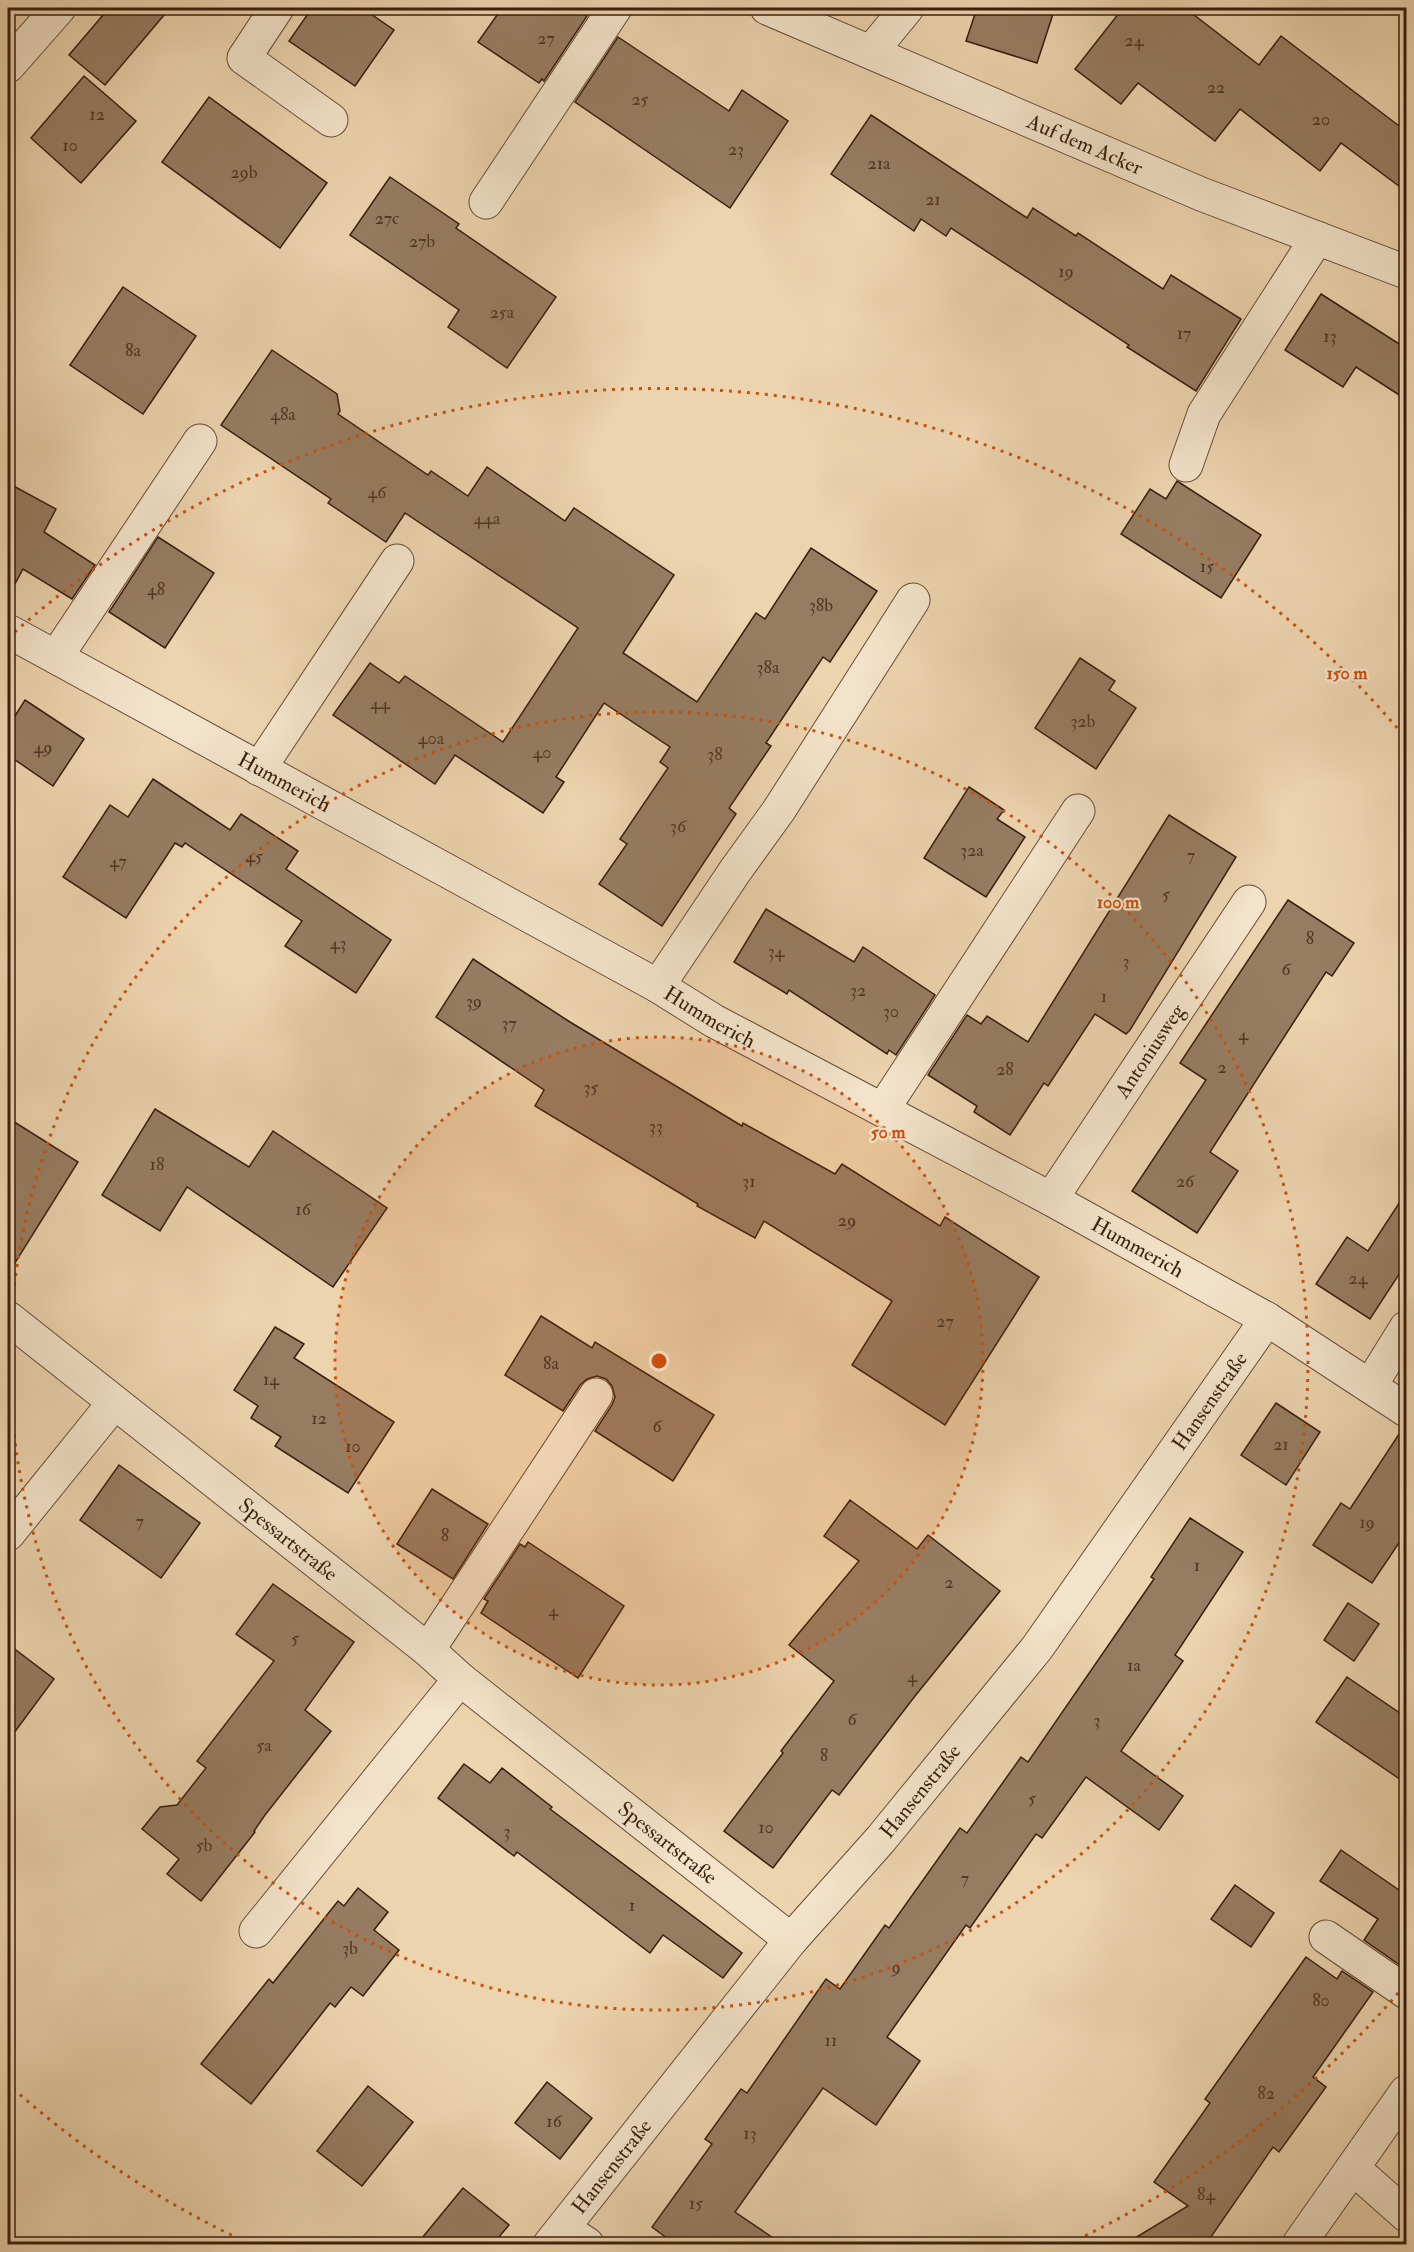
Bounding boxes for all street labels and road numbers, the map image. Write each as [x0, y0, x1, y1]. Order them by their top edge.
street label: Auf dem Acker [1022, 108, 1147, 182]
street label: Hummerich [233, 746, 335, 819]
street label: Hummerich [659, 980, 760, 1055]
street label: Antoniusweg [1109, 999, 1191, 1104]
street label: Hummerich [1086, 1211, 1189, 1284]
street label: Hansenstraße [1166, 1347, 1254, 1456]
street label: Spessartstraße [233, 1492, 343, 1588]
street label: Hansenstraße [874, 1739, 967, 1844]
street label: Spessartstraße [612, 1796, 723, 1891]
street label: Hansenstraße [566, 2113, 658, 2220]

